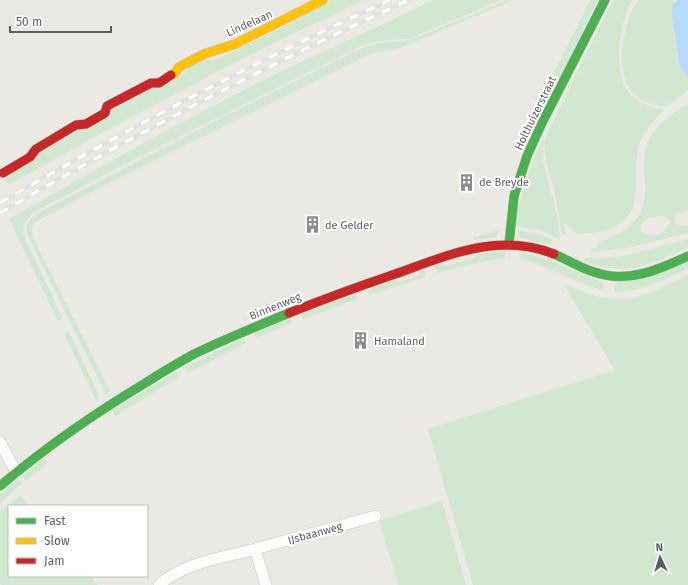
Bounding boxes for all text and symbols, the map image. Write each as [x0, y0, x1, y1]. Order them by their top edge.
scale bar [10, 8, 111, 34]
street label: Lindelaan [224, 8, 274, 39]
text: 50 m [16, 15, 42, 29]
street label: Holthuizerstraat [512, 74, 559, 152]
building icon: de Breyde [456, 172, 476, 192]
place label: de Breyde [479, 176, 529, 189]
building icon: de Gelder [302, 215, 322, 235]
place label: de Gelder [325, 219, 374, 232]
street label: Binnenweg [247, 290, 303, 323]
building icon: Hamaland [351, 331, 371, 351]
place label: Hamaland [374, 335, 425, 348]
legend [8, 505, 148, 577]
text: Fast [44, 514, 66, 528]
street label: IJsbaanweg [286, 520, 344, 547]
text: Slow [44, 534, 70, 548]
north arrow [640, 537, 680, 577]
text: N [655, 541, 663, 554]
text: Jam [44, 554, 64, 568]

